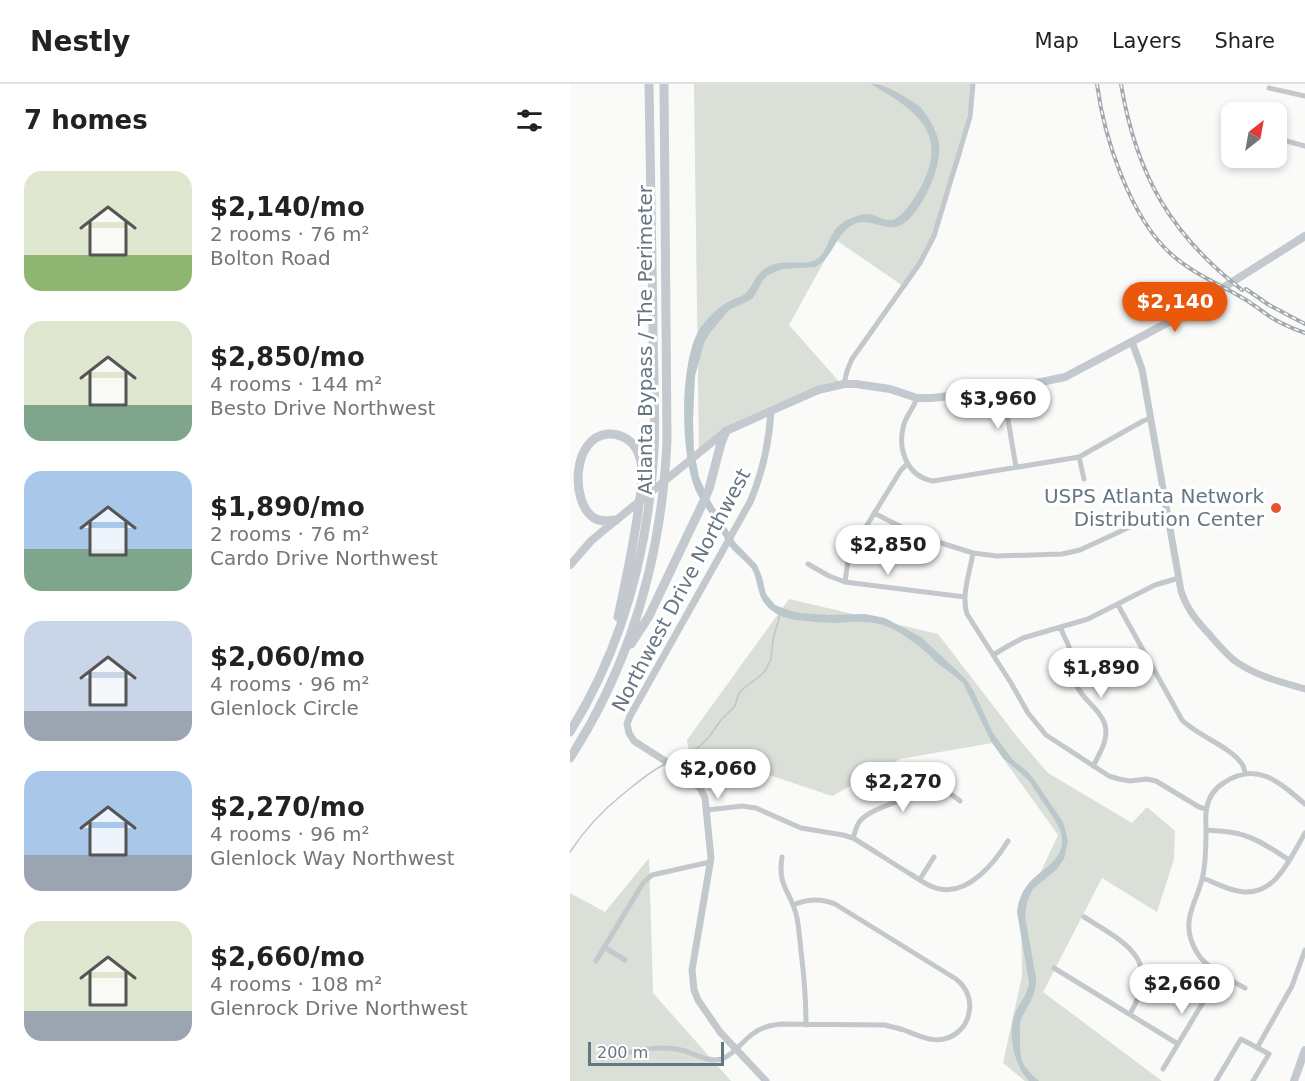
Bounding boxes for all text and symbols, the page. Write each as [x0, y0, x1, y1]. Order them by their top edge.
text: Nestly [30, 25, 130, 58]
text: Map [1035, 29, 1079, 53]
text: Layers [1112, 29, 1181, 53]
text: Share [1214, 29, 1275, 53]
north arrow [1221, 102, 1287, 168]
map controls [1221, 102, 1287, 168]
icon: filters [513, 104, 546, 137]
text: 7 homes [24, 105, 148, 135]
street label: Atlanta Bypass / The Perimeter [633, 184, 657, 495]
text: $2,140/mo [210, 192, 365, 222]
icon: home [72, 195, 144, 267]
text: 2 rooms · 76 m² [210, 222, 370, 246]
text: Bolton Road [210, 246, 331, 270]
pin: $2,140 [1126, 282, 1224, 333]
text: $2,140 [1136, 289, 1214, 313]
text: $2,850/mo [210, 342, 365, 372]
icon: home [72, 345, 144, 417]
text: 4 rooms · 144 m² [210, 372, 382, 396]
pin: $3,960 [949, 379, 1047, 430]
text: $3,960 [959, 386, 1037, 410]
text: Besto Drive Northwest [210, 396, 435, 420]
street label: Northwest Drive Northwest [607, 464, 755, 716]
place label: USPS Atlanta Network Distribution Center [1044, 484, 1265, 531]
text: $1,890/mo [210, 492, 365, 522]
icon: home [72, 495, 144, 567]
marker: USPS Atlanta Network Distribution Center [1269, 501, 1283, 515]
text: 2 rooms · 76 m² [210, 522, 370, 546]
pin: $2,850 [839, 525, 937, 576]
text: $2,850 [849, 532, 927, 556]
text: Cardo Drive Northwest [210, 546, 438, 570]
text: $2,060/mo [210, 642, 365, 672]
icon: home [72, 645, 144, 717]
pin: $1,890 [1052, 648, 1150, 699]
text: $1,890 [1062, 655, 1140, 679]
text: 4 rooms · 96 m² [210, 672, 370, 696]
text: Glenlock Circle [210, 696, 359, 720]
pin: $2,060 [669, 749, 767, 800]
text: $2,060 [679, 756, 757, 780]
pin: $2,270 [854, 762, 952, 813]
text: $2,270 [864, 769, 942, 793]
text: $2,270/mo [210, 792, 365, 822]
icon: home [72, 795, 144, 867]
text: 4 rooms · 96 m² [210, 822, 370, 846]
text: Glenlock Way Northwest [210, 846, 455, 870]
text: $2,660/mo [210, 942, 365, 972]
icon: home [72, 945, 144, 1017]
pin: $2,660 [1133, 964, 1231, 1015]
text: $2,660 [1143, 971, 1221, 995]
text: 4 rooms · 108 m² [210, 972, 382, 996]
text: Glenrock Drive Northwest [210, 996, 468, 1020]
scale bar [588, 1039, 724, 1066]
text: 200 m [597, 1043, 648, 1062]

